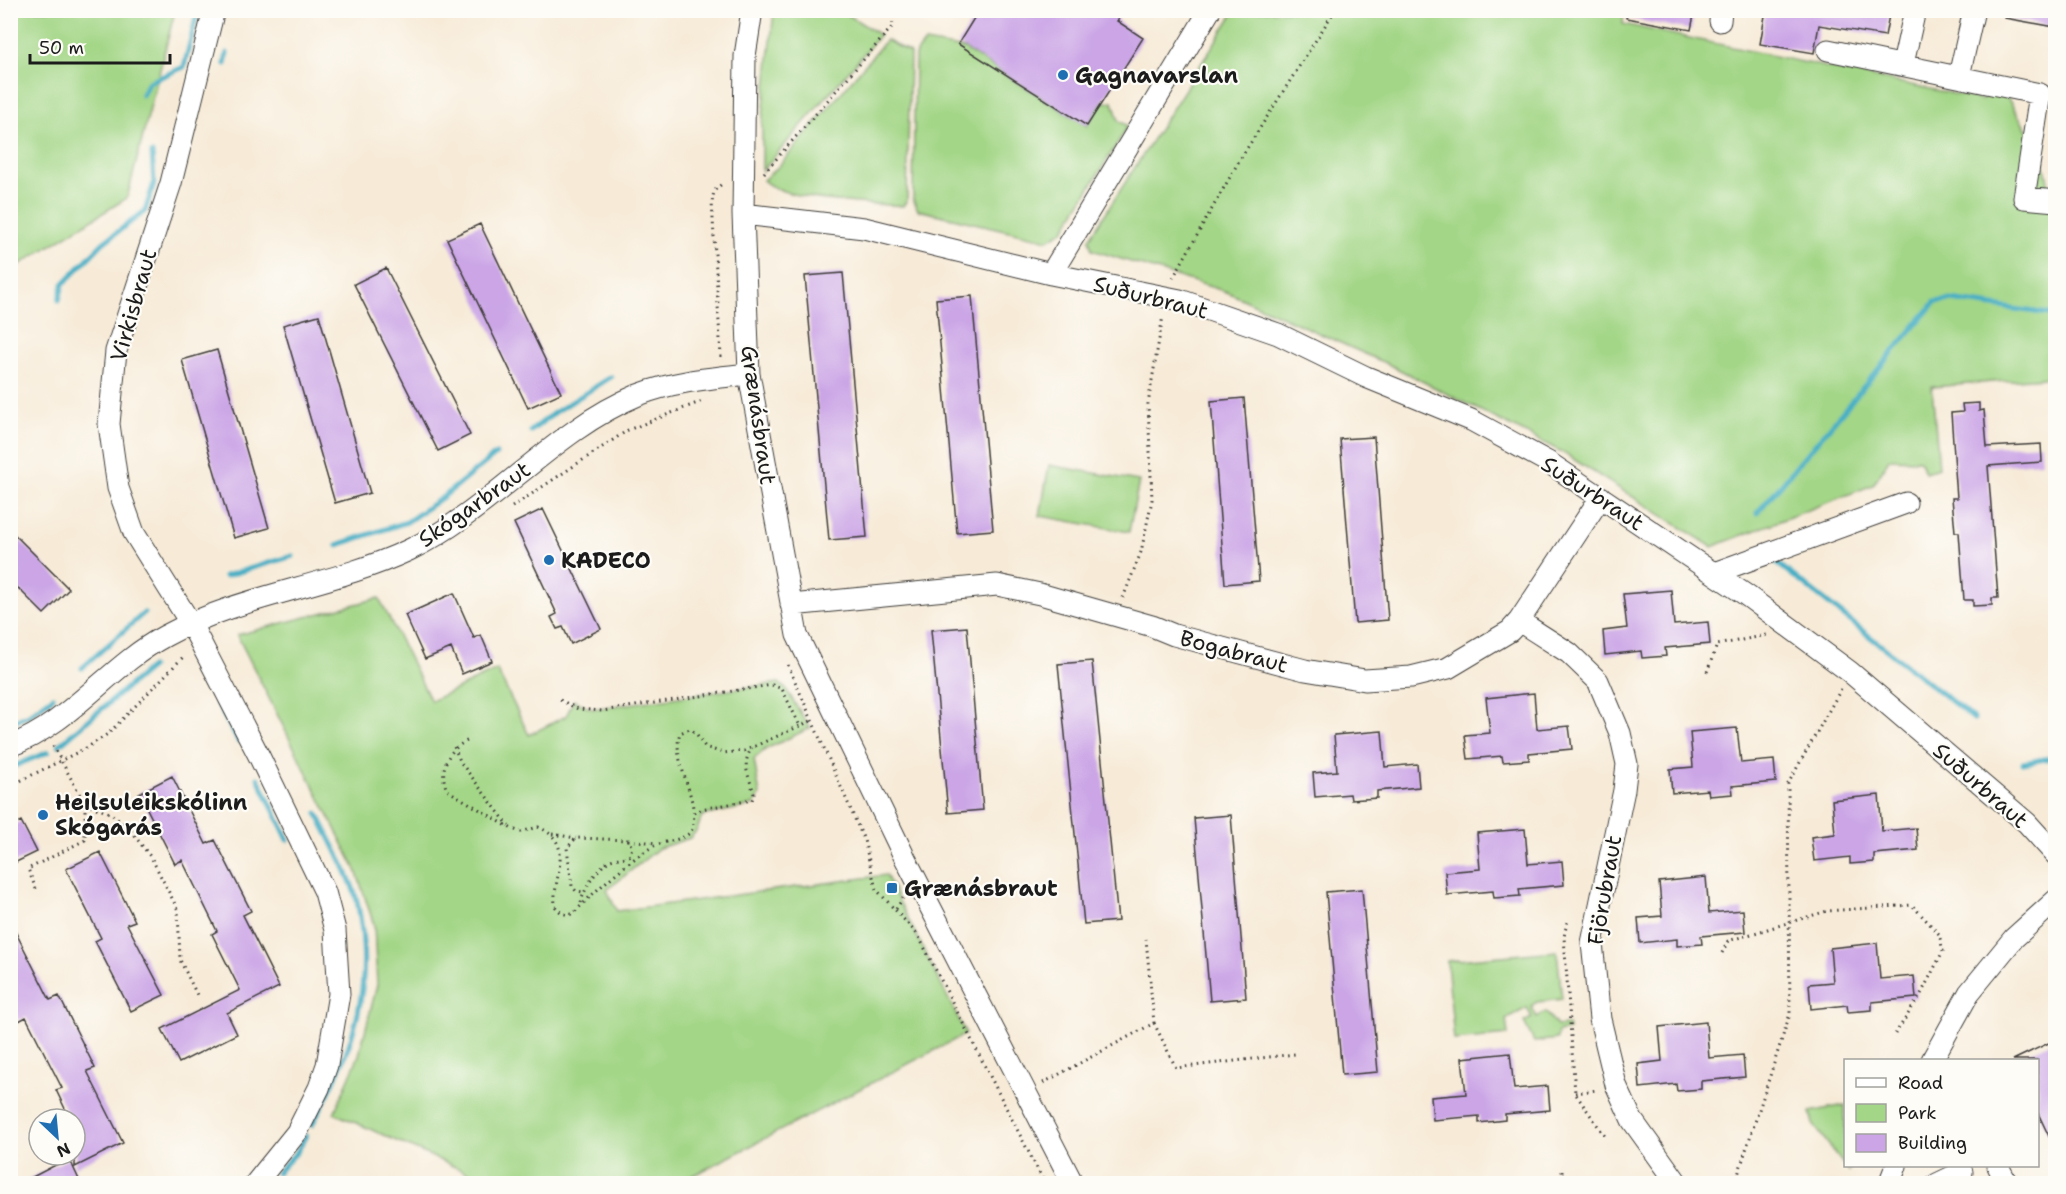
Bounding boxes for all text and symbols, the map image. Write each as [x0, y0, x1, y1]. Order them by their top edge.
scale bar [30, 27, 170, 65]
text: 50 m [39, 36, 84, 60]
place label: Gagnavarslan [1075, 61, 1238, 90]
marker: Gagnavarslan [1056, 68, 1070, 82]
street label: Virkisbraut [104, 245, 163, 365]
street label: Suðurbraut [1091, 269, 1211, 326]
street label: Grænásbraut [734, 344, 783, 487]
street label: Suðurbraut [1536, 449, 1650, 537]
street label: Skógarbraut [412, 455, 536, 554]
place label: KADECO [561, 546, 651, 575]
marker: KADECO [542, 553, 556, 567]
street label: Bogabraut [1177, 623, 1291, 680]
street label: Suðurbraut [1927, 736, 2034, 835]
place label: Heilsuleikskólinn Skógarás [55, 788, 248, 842]
marker: Heilsuleikskólinn Skógarás [36, 808, 50, 822]
street label: Fjörubraut [1581, 833, 1628, 947]
place label: Grænásbraut [904, 874, 1058, 903]
marker: Grænásbraut [885, 881, 899, 895]
legend [1844, 1059, 2039, 1167]
text: Road [1898, 1071, 1943, 1095]
text: Park [1898, 1101, 1937, 1125]
north arrow [27, 1107, 87, 1167]
text: Building [1898, 1131, 1967, 1155]
text: N [53, 1138, 74, 1162]

